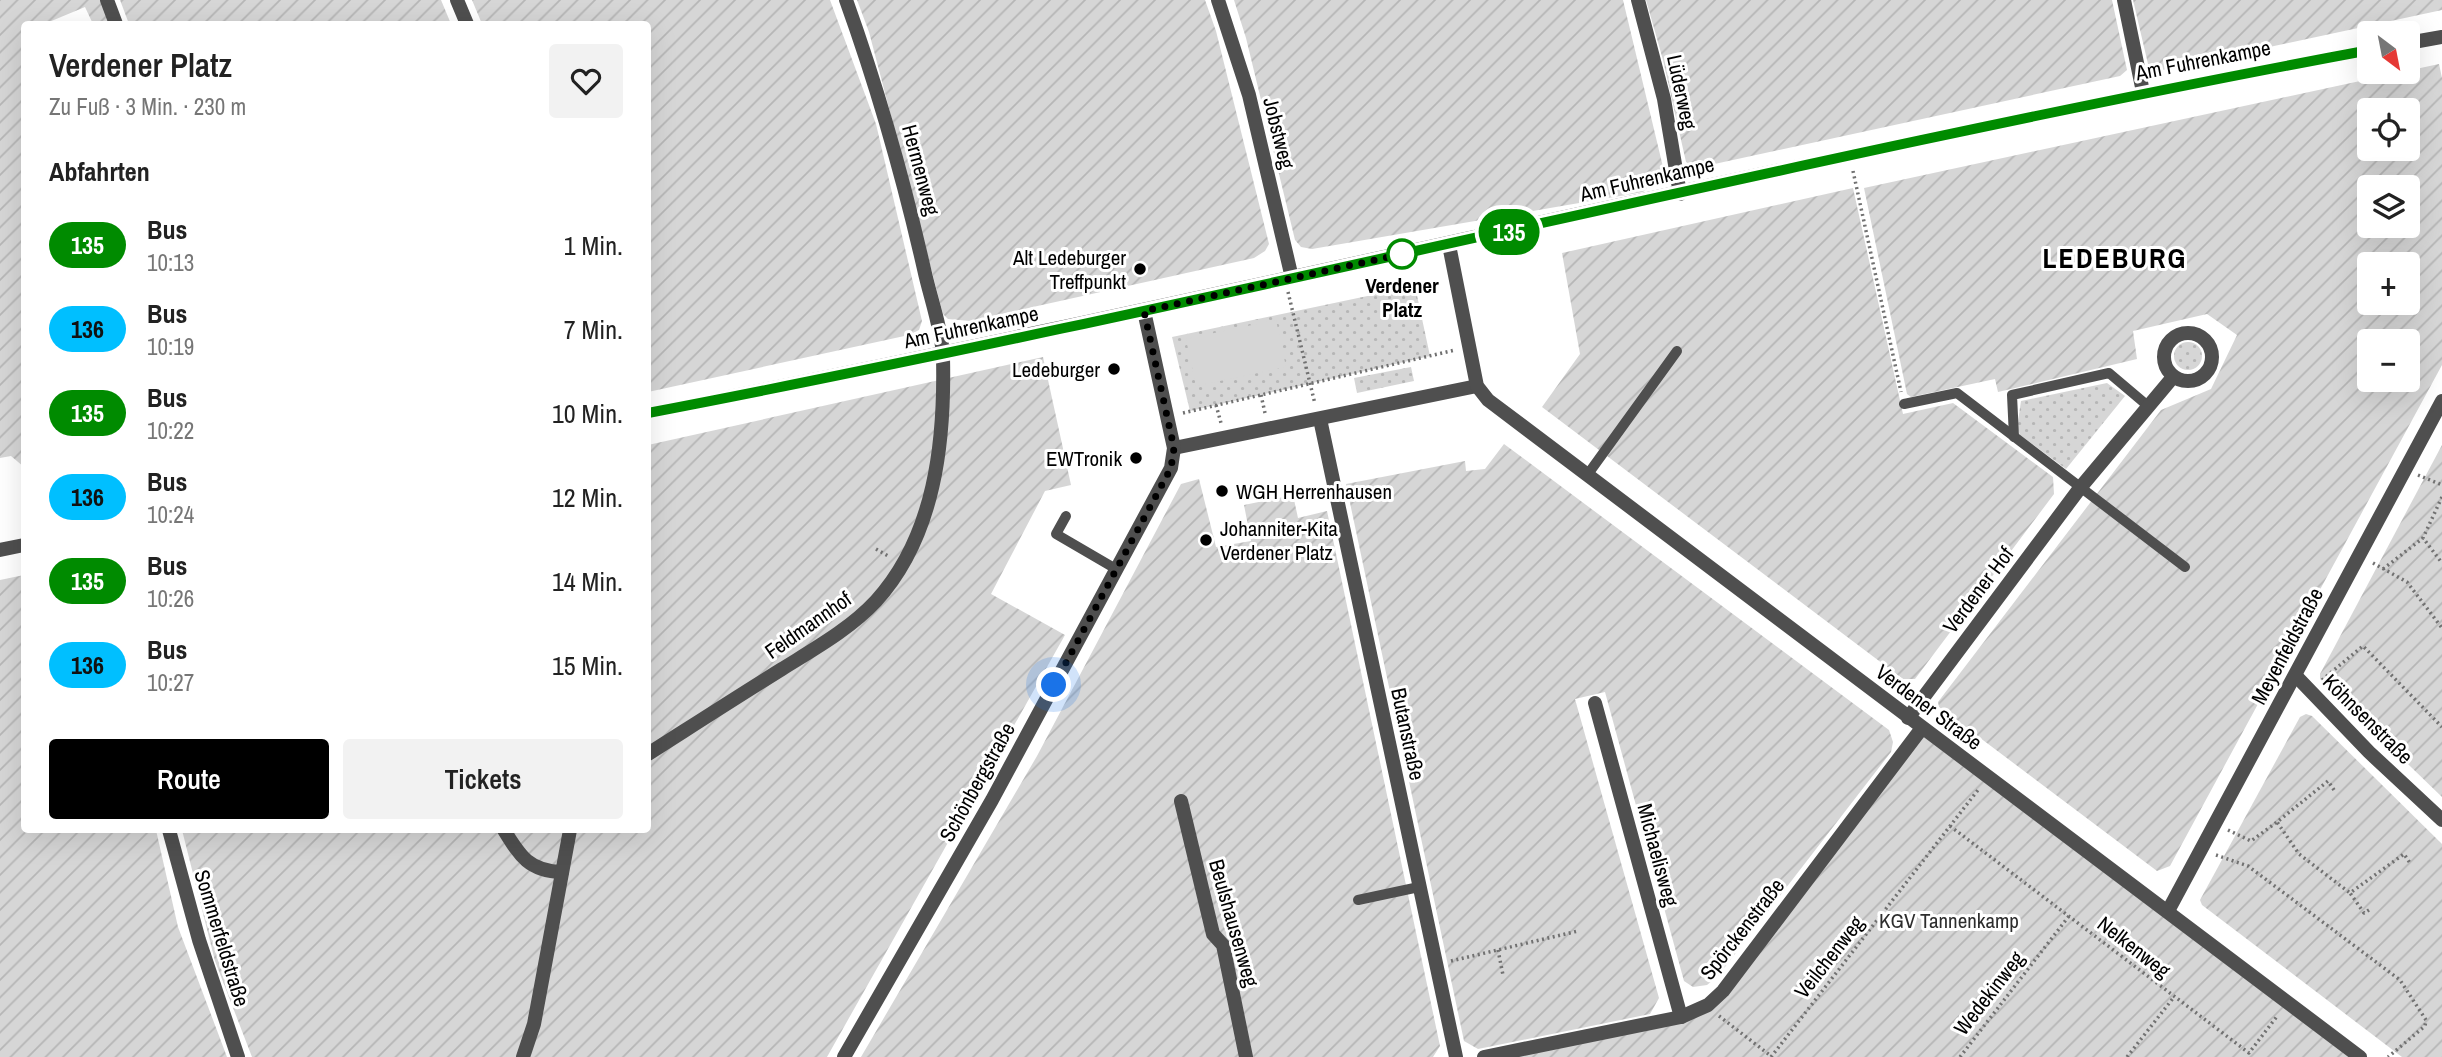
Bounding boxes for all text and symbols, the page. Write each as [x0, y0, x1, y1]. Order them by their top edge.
north arrow [2357, 21, 2420, 84]
map controls [2357, 21, 2420, 392]
street label: Am Fuhrenkampe [2132, 33, 2273, 87]
text: Verdener Platz [49, 43, 232, 87]
button: heart [549, 44, 623, 118]
street label: Lüderweg [1660, 52, 1704, 132]
text: Zu Fuß · 3 Min. · 230 m [49, 91, 246, 122]
street label: Jobstweg [1256, 94, 1302, 172]
button: locate [2357, 98, 2420, 161]
street label: Hermenweg [895, 121, 947, 219]
street label: Am Fuhrenkampe [1576, 149, 1717, 209]
text: Abfahrten [49, 154, 150, 189]
button: layers [2357, 175, 2420, 238]
line badge: 135 [1469, 209, 1549, 255]
text: Bus [147, 212, 187, 247]
text: 135 [1493, 216, 1525, 248]
text: 1 Min. [564, 228, 623, 263]
text: 135 [71, 229, 104, 261]
marker: Verdener Platz [1387, 239, 1417, 269]
district label: LEDEBURG [2043, 239, 2187, 277]
place label: Alt Ledeburger Treffpunkt [1012, 243, 1126, 296]
text: 10:13 [147, 247, 194, 278]
button: + [2357, 252, 2420, 315]
marker: Alt Ledeburger Treffpunkt [1132, 261, 1148, 277]
place label: Verdener Platz [1365, 271, 1439, 324]
text: Bus [147, 296, 187, 331]
street label: Am Fuhrenkampe [900, 299, 1041, 356]
text: 7 Min. [564, 312, 623, 347]
text: 136 [71, 313, 104, 345]
button: − [2357, 329, 2420, 392]
text: 10:19 [147, 331, 194, 362]
place label: Ledeburger [1012, 355, 1100, 384]
marker: Ledeburger [1106, 361, 1122, 377]
text: Bus [147, 380, 187, 415]
text: 10 Min. [552, 396, 623, 431]
text: 135 [71, 397, 104, 429]
text: 10:22 [147, 415, 194, 446]
place label: EWTronik [1046, 444, 1122, 473]
marker: EWTronik [1128, 450, 1144, 466]
text: Bus [147, 464, 187, 499]
place label: WGH Herrenhausen [1236, 477, 1392, 506]
text: 12 Min. [552, 480, 623, 515]
text: 136 [71, 481, 104, 513]
marker: WGH Herrenhausen [1214, 483, 1230, 499]
text: 10:24 [147, 499, 194, 530]
place label: Johanniter-Kita Verdener Platz [1220, 514, 1338, 567]
marker: Johanniter-Kita Verdener Platz [1198, 532, 1214, 548]
street label: Verdener Hof [1936, 541, 2020, 639]
text: Bus [147, 548, 187, 583]
text: 14 Min. [552, 564, 623, 599]
text: 135 [71, 565, 104, 597]
text: 10:26 [147, 583, 194, 614]
street label: Meyenfeldstraße [2244, 583, 2330, 709]
street label: Feldmannhof [759, 584, 857, 665]
text: Bus [147, 632, 187, 667]
text: 15 Min. [552, 648, 623, 683]
text: 136 [71, 649, 104, 681]
street label: Verdener Straße [1870, 657, 1988, 757]
text: 10:27 [147, 667, 194, 698]
your location [1036, 667, 1071, 702]
street label: Köhnsenstraße [2316, 667, 2420, 771]
street label: Butanstraße [1384, 685, 1432, 783]
street label: Schönbergstraße [932, 717, 1022, 847]
button: Route [49, 739, 329, 819]
button: Tickets [343, 739, 623, 819]
street label: Michaelisweg [1630, 800, 1686, 910]
street label: Beulshausenweg [1202, 856, 1266, 990]
street label: Sommerfeldstraße [187, 866, 257, 1010]
street label: Spörckenstraße [1693, 872, 1791, 986]
park label: KGV Tannenkamp [1879, 906, 2019, 935]
street label: Veilchenweg [1788, 909, 1871, 1004]
street label: Nelkenweg [2092, 909, 2177, 985]
street label: Wedekinweg [1947, 945, 2031, 1041]

